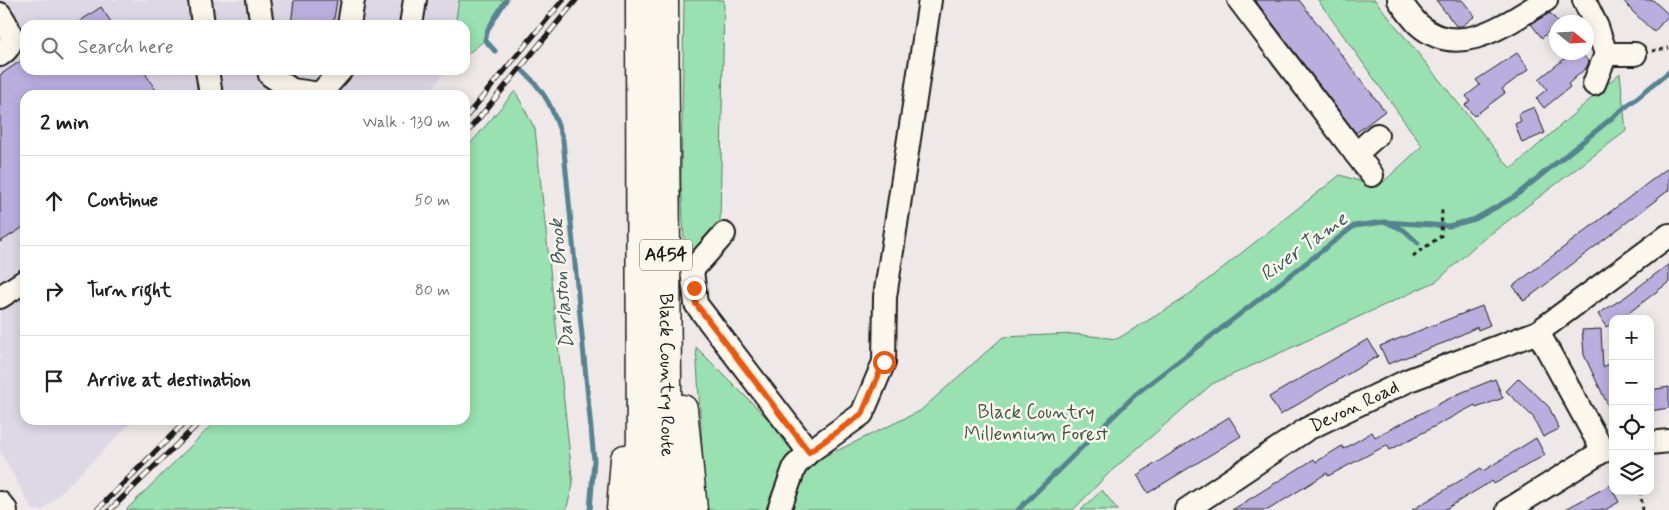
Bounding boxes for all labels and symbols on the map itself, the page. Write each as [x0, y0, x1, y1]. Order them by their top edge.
north arrow [1549, 15, 1594, 60]
water label: River Tame [1255, 205, 1354, 288]
water label: Darlaston Brook [543, 216, 581, 350]
road number: A454 [640, 240, 692, 270]
route end [683, 277, 706, 300]
street label: Black Country Route [654, 293, 680, 457]
route start [873, 351, 896, 374]
street label: Devon Road [1305, 374, 1403, 438]
park label: Black Country Millennium Forest [964, 400, 1108, 447]

